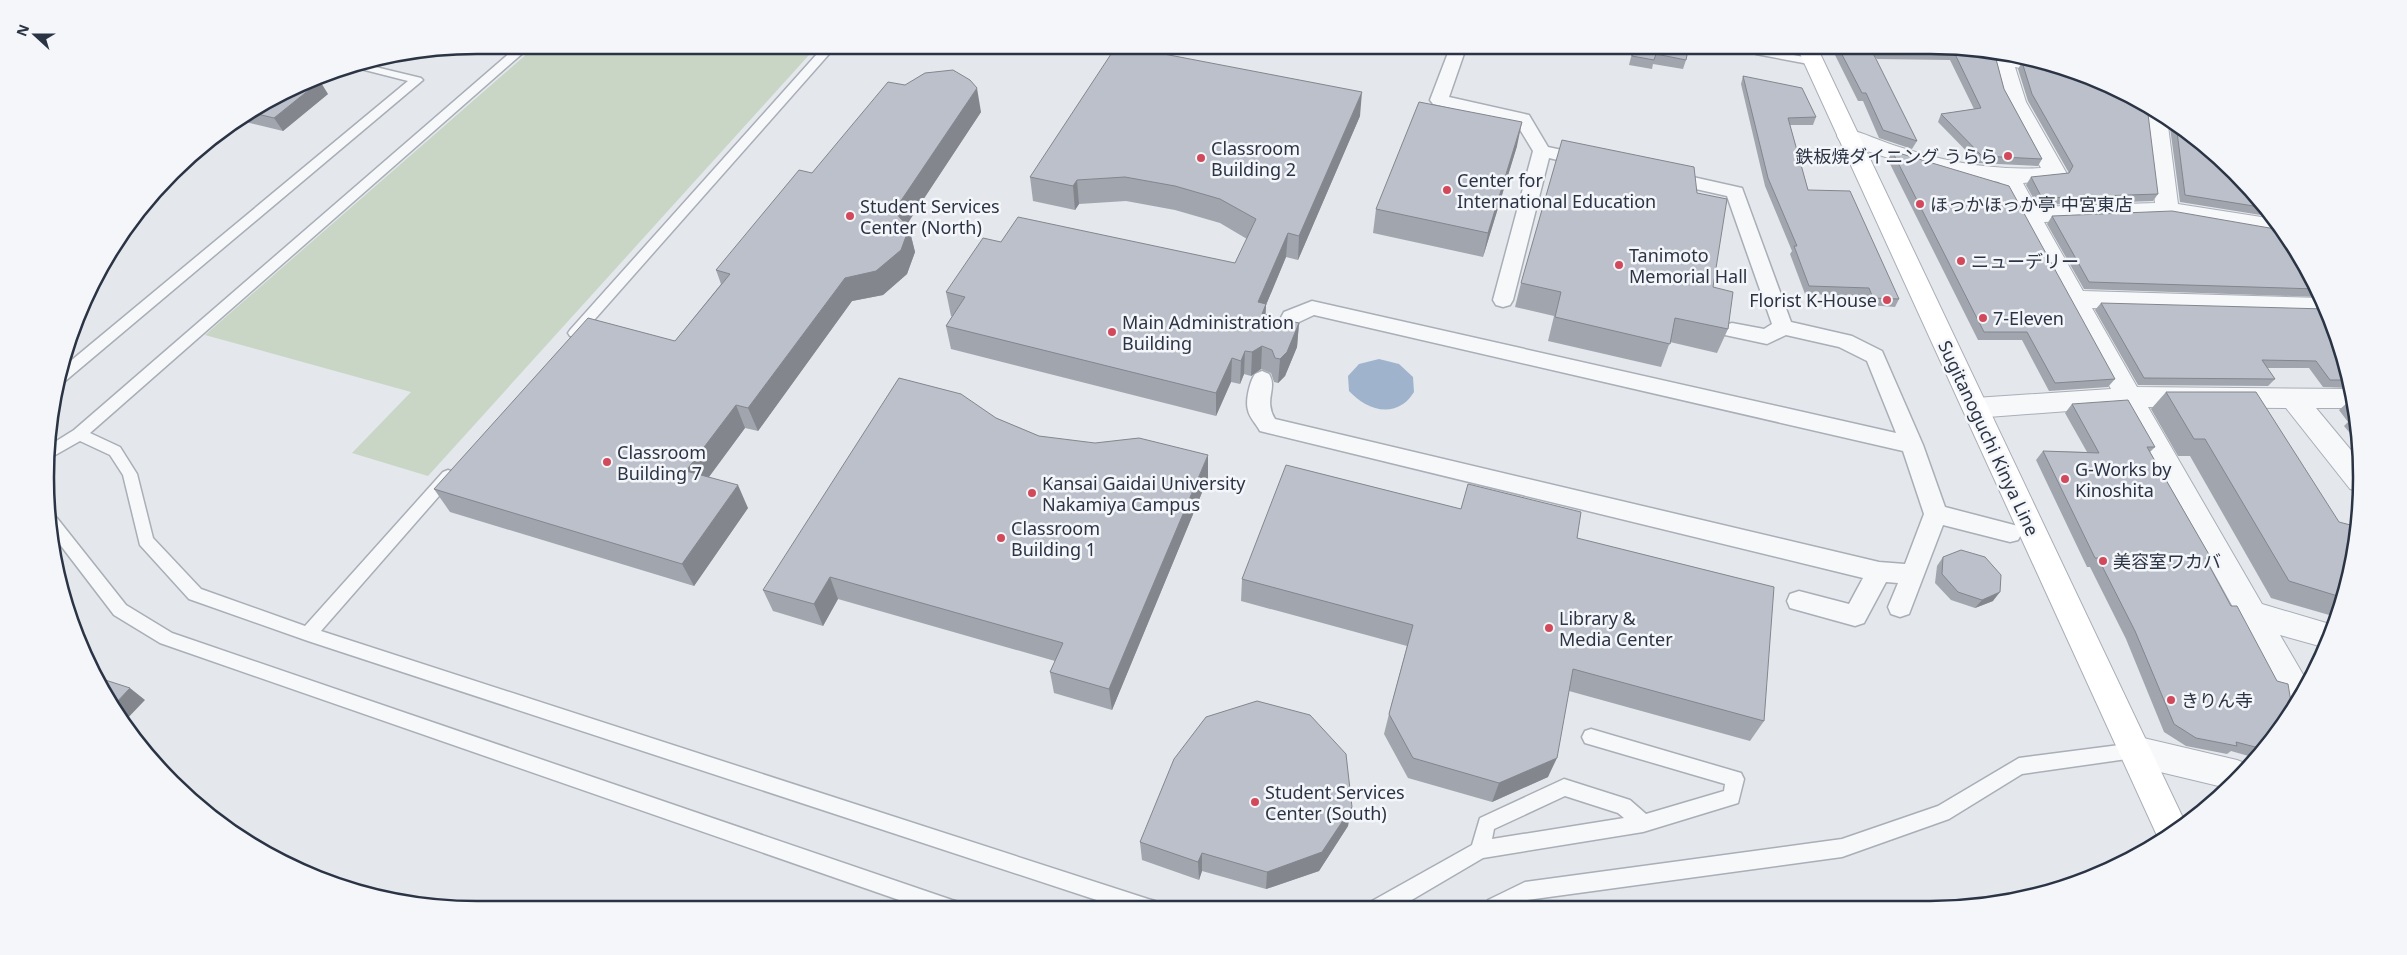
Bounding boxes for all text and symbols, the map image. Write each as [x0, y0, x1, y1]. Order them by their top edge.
north arrow [10, 10, 60, 60]
text: N [11, 21, 33, 39]
place label: Classroom Building 2 [1211, 136, 1300, 181]
place label: 鉄板焼ダイニング うらら [1795, 144, 1998, 168]
marker: 鉄板焼ダイニング うらら [2002, 150, 2014, 162]
marker: Classroom Building 2 [1195, 152, 1207, 164]
place label: Center for International Education [1457, 168, 1656, 213]
marker: Center for International Education [1441, 184, 1453, 196]
place label: ほっかほっか亭 中宮東店 [1930, 192, 2133, 216]
place label: Student Services Center (North) [860, 194, 1000, 239]
marker: ほっかほっか亭 中宮東店 [1914, 198, 1926, 210]
marker: Student Services Center (North) [844, 210, 856, 222]
place label: Tanimoto Memorial Hall [1629, 243, 1747, 288]
place label: ニューデリー [1971, 249, 2079, 273]
marker: ニューデリー [1955, 255, 1967, 267]
marker: Tanimoto Memorial Hall [1613, 259, 1625, 271]
place label: Florist K-House [1749, 288, 1877, 312]
marker: Florist K-House [1881, 294, 1893, 306]
place label: 7-Eleven [1993, 306, 2064, 330]
place label: Main Administration Building [1122, 310, 1294, 355]
marker: 7-Eleven [1977, 312, 1989, 324]
marker: Main Administration Building [1106, 326, 1118, 338]
street label: Sugitanoguchi Kinya Line [1933, 336, 2045, 540]
place label: Classroom Building 7 [617, 440, 706, 485]
marker: Classroom Building 7 [601, 456, 613, 468]
place label: G-Works by Kinoshita [2075, 457, 2172, 502]
place label: Kansai Gaidai University Nakamiya Campus [1042, 471, 1246, 516]
marker: G-Works by Kinoshita [2059, 473, 2071, 485]
marker: Kansai Gaidai University Nakamiya Campus [1026, 487, 1038, 499]
place label: Classroom Building 1 [1011, 516, 1100, 561]
marker: Classroom Building 1 [995, 532, 1007, 544]
place label: 美容室ワカバ [2113, 549, 2221, 573]
marker: 美容室ワカバ [2097, 555, 2109, 567]
place label: Library & Media Center [1559, 606, 1673, 651]
marker: Library & Media Center [1543, 622, 1555, 634]
place label: きりん寺 [2181, 688, 2253, 712]
marker: きりん寺 [2165, 694, 2177, 706]
place label: Student Services Center (South) [1265, 780, 1405, 825]
marker: Student Services Center (South) [1249, 796, 1261, 808]

